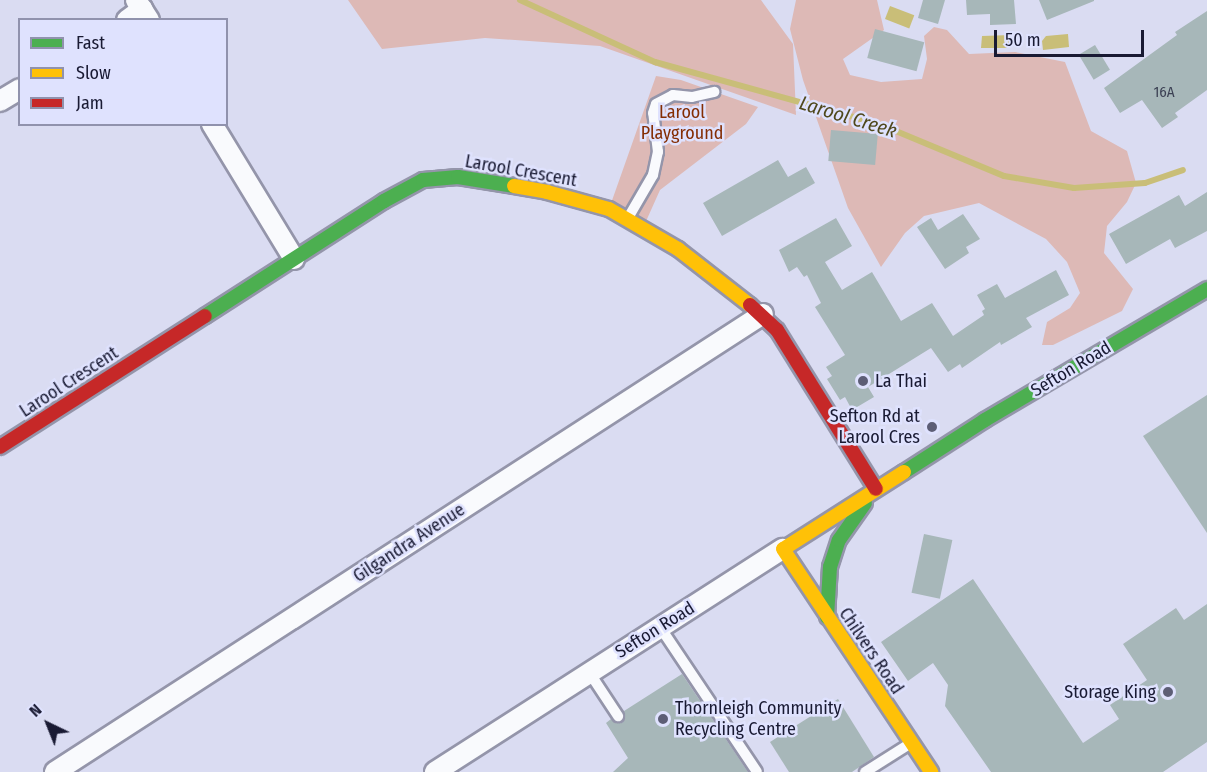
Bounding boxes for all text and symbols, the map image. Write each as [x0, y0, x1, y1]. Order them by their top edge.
legend [18, 18, 228, 126]
scale bar [997, 18, 1147, 56]
text: 50 m [1005, 29, 1041, 51]
text: Fast [76, 32, 105, 54]
text: Slow [76, 62, 111, 84]
house number: 16A [1153, 84, 1175, 102]
water label: Larool Creek [796, 91, 900, 143]
text: Jam [76, 92, 104, 114]
park label: Larool Playground [641, 102, 723, 144]
street label: Larool Crescent [463, 151, 579, 191]
street label: Sefton Road [1027, 337, 1115, 401]
street label: Larool Crescent [16, 342, 122, 422]
place label: La Thai [875, 370, 927, 392]
marker: La Thai [856, 374, 870, 388]
place label: Sefton Rd at Larool Cres [830, 406, 920, 448]
marker: Sefton Rd at Larool Cres [925, 420, 939, 434]
street label: Gilgandra Avenue [349, 499, 469, 587]
street label: Sefton Road [611, 597, 699, 663]
street label: Chilvers Road [834, 604, 908, 698]
place label: Storage King [1064, 681, 1156, 703]
marker: Storage King [1161, 685, 1175, 699]
north arrow [18, 694, 78, 754]
place label: Thornleigh Community Recycling Centre [675, 698, 842, 740]
text: N [25, 700, 45, 721]
marker: Thornleigh Community Recycling Centre [656, 712, 670, 726]

